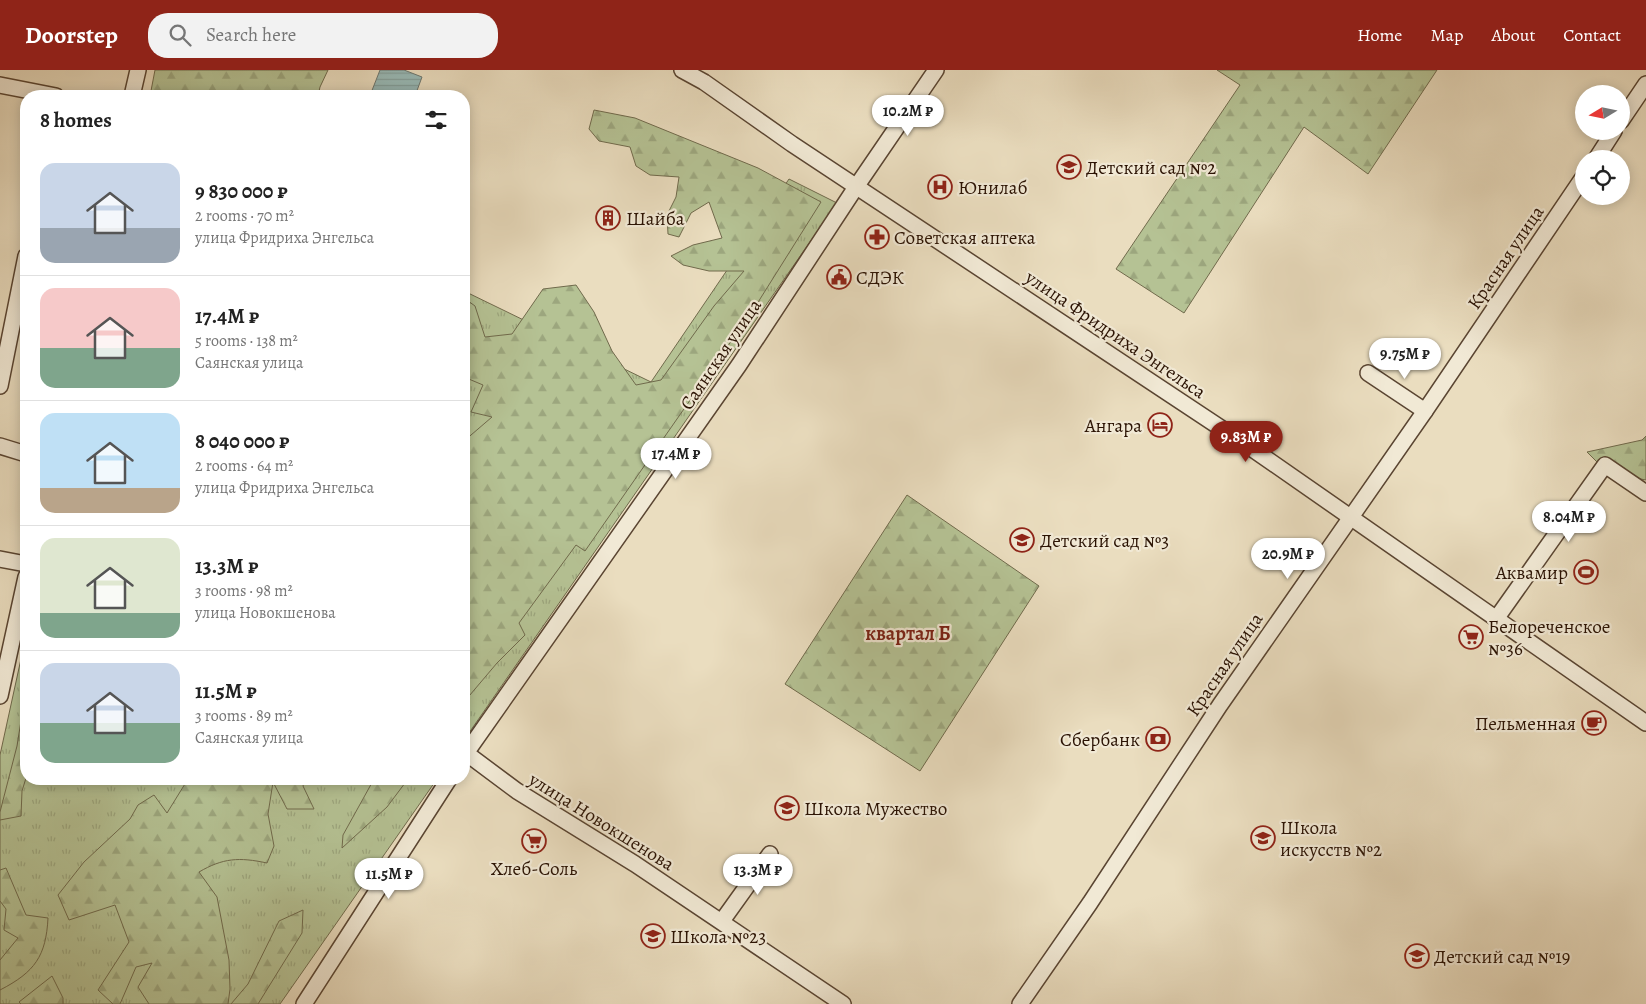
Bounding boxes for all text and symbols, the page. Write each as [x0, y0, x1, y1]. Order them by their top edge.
search box [148, 13, 498, 58]
text: Doorstep [25, 19, 118, 51]
icon: search [166, 21, 194, 49]
text: Search here [206, 22, 296, 48]
text: Home [1357, 23, 1402, 47]
text: Map [1430, 23, 1463, 47]
text: About [1491, 23, 1535, 47]
text: Contact [1563, 23, 1621, 47]
north arrow [1575, 85, 1630, 140]
map controls [1575, 85, 1630, 205]
pin: 10.2M ₽ [862, 94, 954, 137]
text: 10.2M ₽ [883, 100, 933, 122]
text: 8 homes [40, 106, 112, 134]
icon: filters [422, 106, 450, 134]
button: locate [1575, 150, 1630, 205]
school or university icon: Детский сад №2 [1056, 154, 1082, 180]
place label: Детский сад №2 [1086, 155, 1216, 181]
hospital icon: Юнилаб [927, 174, 953, 200]
place label: Юнилаб [958, 175, 1027, 201]
text: 9 830 000 ₽ [195, 177, 288, 205]
icon: home [80, 183, 140, 243]
street label: Красная улица [1461, 200, 1550, 315]
text: 2 rooms · 70 m² [195, 205, 294, 227]
building icon: Шайба [595, 205, 621, 231]
place label: Шайба [626, 206, 685, 232]
pharmacy icon: Советская аптека [864, 224, 890, 250]
place label: Советская аптека [894, 225, 1036, 251]
text: улица Фридриха Энгельса [195, 227, 374, 249]
public building icon: СДЭК [826, 264, 852, 290]
street label: улица Фридриха Энгельса [1019, 264, 1211, 405]
place label: СДЭК [856, 265, 904, 291]
street label: Саянская улица [674, 294, 768, 415]
text: 17.4M ₽ [195, 302, 259, 330]
icon: home [80, 308, 140, 368]
text: 5 rooms · 138 m² [195, 330, 298, 352]
pin: 9.75M ₽ [1359, 338, 1451, 380]
text: 9.75M ₽ [1380, 343, 1430, 365]
text: Саянская улица [195, 352, 303, 374]
hotel icon: Ангара [1147, 412, 1173, 438]
place label: Ангара [1084, 413, 1142, 439]
pin: 9.83M ₽ [1200, 420, 1292, 463]
text: 9.83M ₽ [1221, 426, 1271, 448]
text: 8 040 000 ₽ [195, 427, 289, 455]
icon: home [80, 433, 140, 493]
pin: 17.4M ₽ [630, 438, 722, 480]
text: 17.4M ₽ [652, 443, 700, 465]
text: 2 rooms · 64 m² [195, 455, 293, 477]
text: улица Фридриха Энгельса [195, 477, 374, 499]
pin: 8.04M ₽ [1523, 500, 1615, 543]
text: 8.04M ₽ [1543, 506, 1595, 528]
school or university icon: Детский сад №3 [1009, 527, 1035, 553]
place label: Детский сад №3 [1040, 528, 1169, 554]
pin: 20.9M ₽ [1242, 538, 1334, 580]
text: 20.9M ₽ [1262, 543, 1314, 565]
text: 13.3M ₽ [195, 552, 258, 580]
icon: home [80, 558, 140, 618]
sports icon: Аквамир [1573, 559, 1599, 585]
place label: Аквамир [1495, 560, 1568, 586]
text: 3 rooms · 98 m² [195, 580, 293, 602]
text: улица Новокшенова [195, 602, 336, 624]
street label: Красная улица [1180, 607, 1269, 722]
place label: Белореченское №36 [1488, 614, 1611, 662]
district label: квартал Б [865, 620, 951, 647]
supermarket icon: Белореченское №36 [1458, 624, 1484, 650]
text: 11.5M ₽ [195, 677, 257, 705]
icon: home [80, 683, 140, 743]
text: 3 rooms · 89 m² [195, 705, 293, 727]
cafe icon: Пельменная [1581, 710, 1607, 736]
place label: Пельменная [1475, 711, 1576, 737]
bank icon: Сбербанк [1145, 726, 1171, 752]
text: Саянская улица [195, 727, 303, 749]
place label: Сбербанк [1060, 727, 1140, 753]
street label: улица Новокшенова [523, 766, 679, 877]
school or university icon: Школа Мужество [774, 795, 800, 821]
place label: Школа Мужество [804, 796, 947, 822]
place label: Школа искусств №2 [1280, 815, 1382, 863]
school or university icon: Школа искусств №2 [1250, 825, 1276, 851]
supermarket icon: Хлеб-Соль [521, 828, 547, 854]
pin: 13.3M ₽ [712, 854, 804, 896]
place label: Хлеб-Соль [491, 856, 577, 882]
pin: 11.5M ₽ [343, 858, 435, 900]
text: 13.3M ₽ [734, 859, 782, 881]
text: 11.5M ₽ [365, 863, 413, 885]
school or university icon: Школа №23 [640, 923, 666, 949]
place label: Школа №23 [670, 924, 766, 950]
school or university icon: Детский сад №19 [1404, 943, 1430, 969]
place label: Детский сад №19 [1434, 944, 1570, 970]

